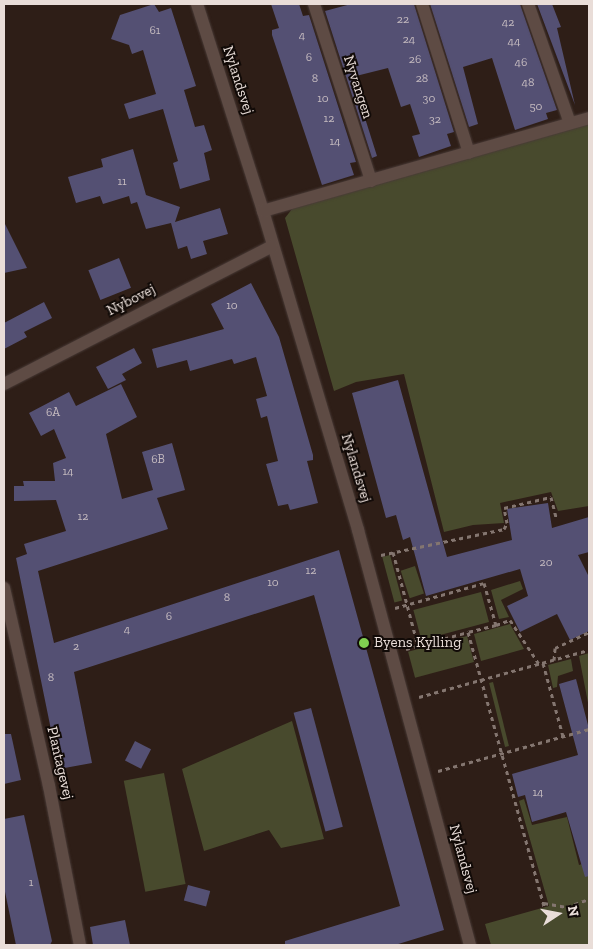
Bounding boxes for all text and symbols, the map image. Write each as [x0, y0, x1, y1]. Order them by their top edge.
house number: 22 [397, 13, 409, 27]
house number: 42 [502, 16, 514, 30]
house number: 61 [150, 24, 160, 38]
house number: 4 [299, 29, 305, 43]
house number: 24 [403, 33, 415, 47]
house number: 44 [508, 35, 520, 49]
street label: Nylandsvej [218, 44, 258, 116]
house number: 6 [306, 51, 312, 65]
street label: Nyvangen [339, 53, 377, 121]
house number: 26 [409, 53, 421, 67]
house number: 46 [515, 56, 527, 70]
house number: 8 [312, 72, 318, 86]
house number: 28 [416, 72, 428, 86]
house number: 48 [522, 76, 534, 90]
house number: 10 [317, 92, 329, 106]
house number: 30 [423, 92, 435, 106]
house number: 50 [529, 100, 543, 114]
house number: 12 [324, 112, 334, 126]
house number: 32 [429, 113, 441, 127]
house number: 14 [329, 135, 341, 149]
house number: 11 [117, 175, 127, 189]
street label: Nybovej [104, 280, 158, 320]
house number: 10 [226, 299, 238, 313]
house number: 6A [46, 406, 60, 420]
street label: Nylandsvej [337, 431, 375, 505]
house number: 6B [151, 453, 165, 467]
house number: 14 [62, 465, 74, 479]
house number: 12 [78, 510, 88, 524]
house number: 20 [539, 556, 553, 570]
house number: 12 [306, 564, 316, 578]
house number: 10 [267, 576, 279, 590]
house number: 8 [224, 591, 230, 605]
house number: 6 [166, 610, 172, 624]
house number: 4 [124, 623, 130, 637]
place label: Byens Kylling [374, 634, 461, 652]
marker: Byens Kylling [358, 637, 370, 649]
house number: 2 [73, 640, 79, 654]
house number: 8 [48, 671, 54, 685]
street label: Plantagevej [43, 725, 77, 801]
house number: 14 [532, 786, 544, 800]
street label: Nylandsvej [445, 822, 481, 896]
house number: 1 [29, 876, 33, 890]
north arrow [533, 889, 583, 939]
text: N [564, 904, 583, 918]

